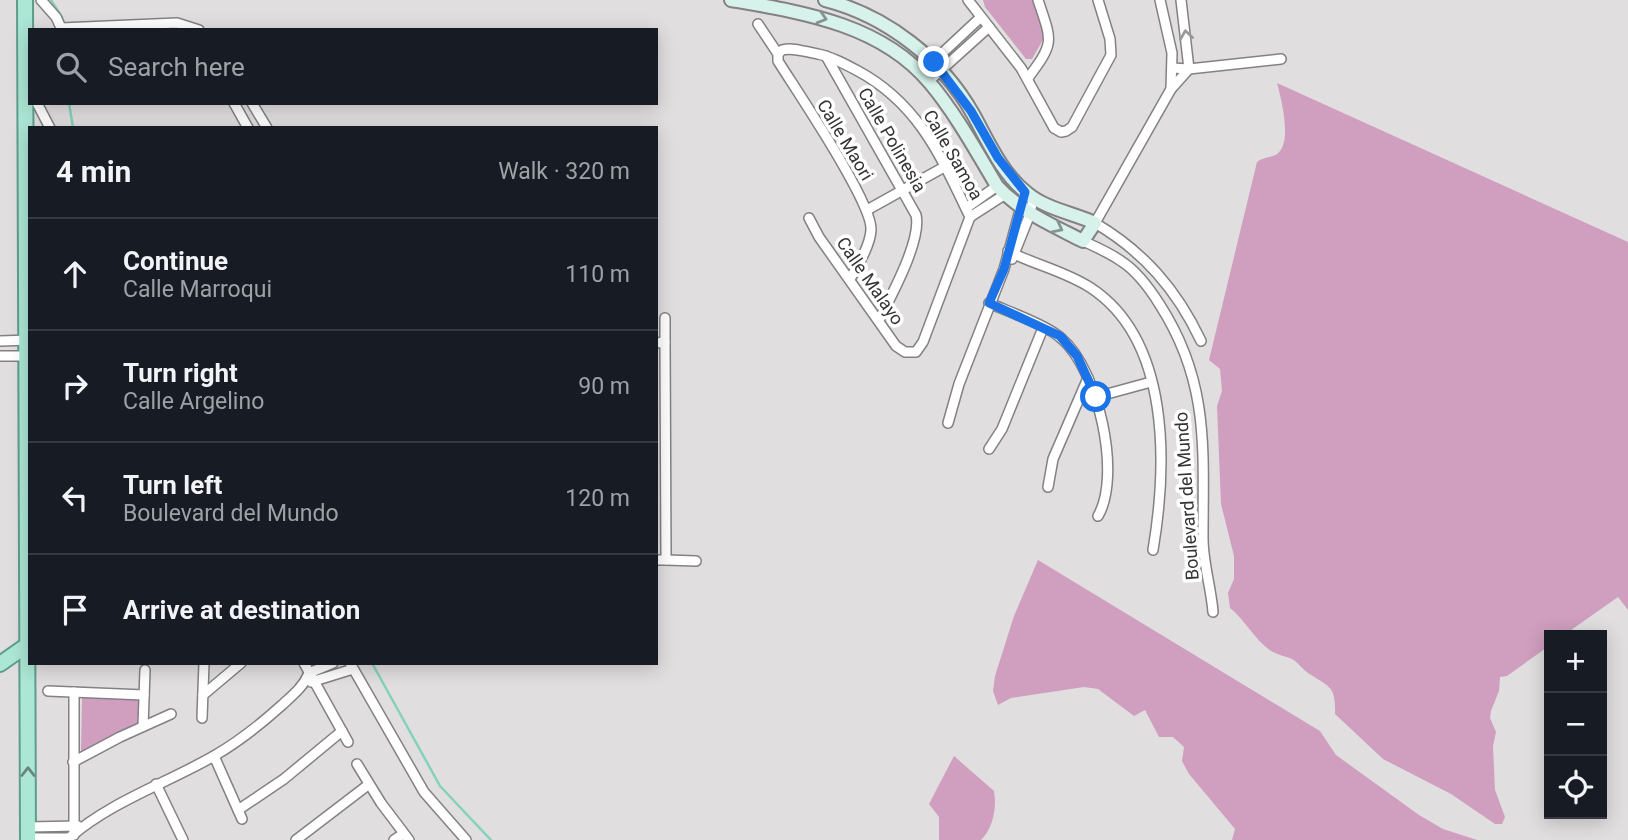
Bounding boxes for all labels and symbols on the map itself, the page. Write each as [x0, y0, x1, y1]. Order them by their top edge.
one-way arrow [815, 10, 828, 24]
one-way arrow [1178, 29, 1193, 41]
route end [918, 46, 949, 77]
street label: Calle Polinesia [854, 84, 931, 196]
street label: Calle Maori [813, 96, 878, 184]
street label: Calle Samoa [919, 106, 988, 204]
one-way arrow [1051, 219, 1063, 233]
street label: Calle Malayo [832, 233, 908, 329]
route start [1080, 381, 1111, 412]
street label: Boulevard del Mundo [1170, 411, 1203, 581]
one-way arrow [20, 766, 36, 777]

